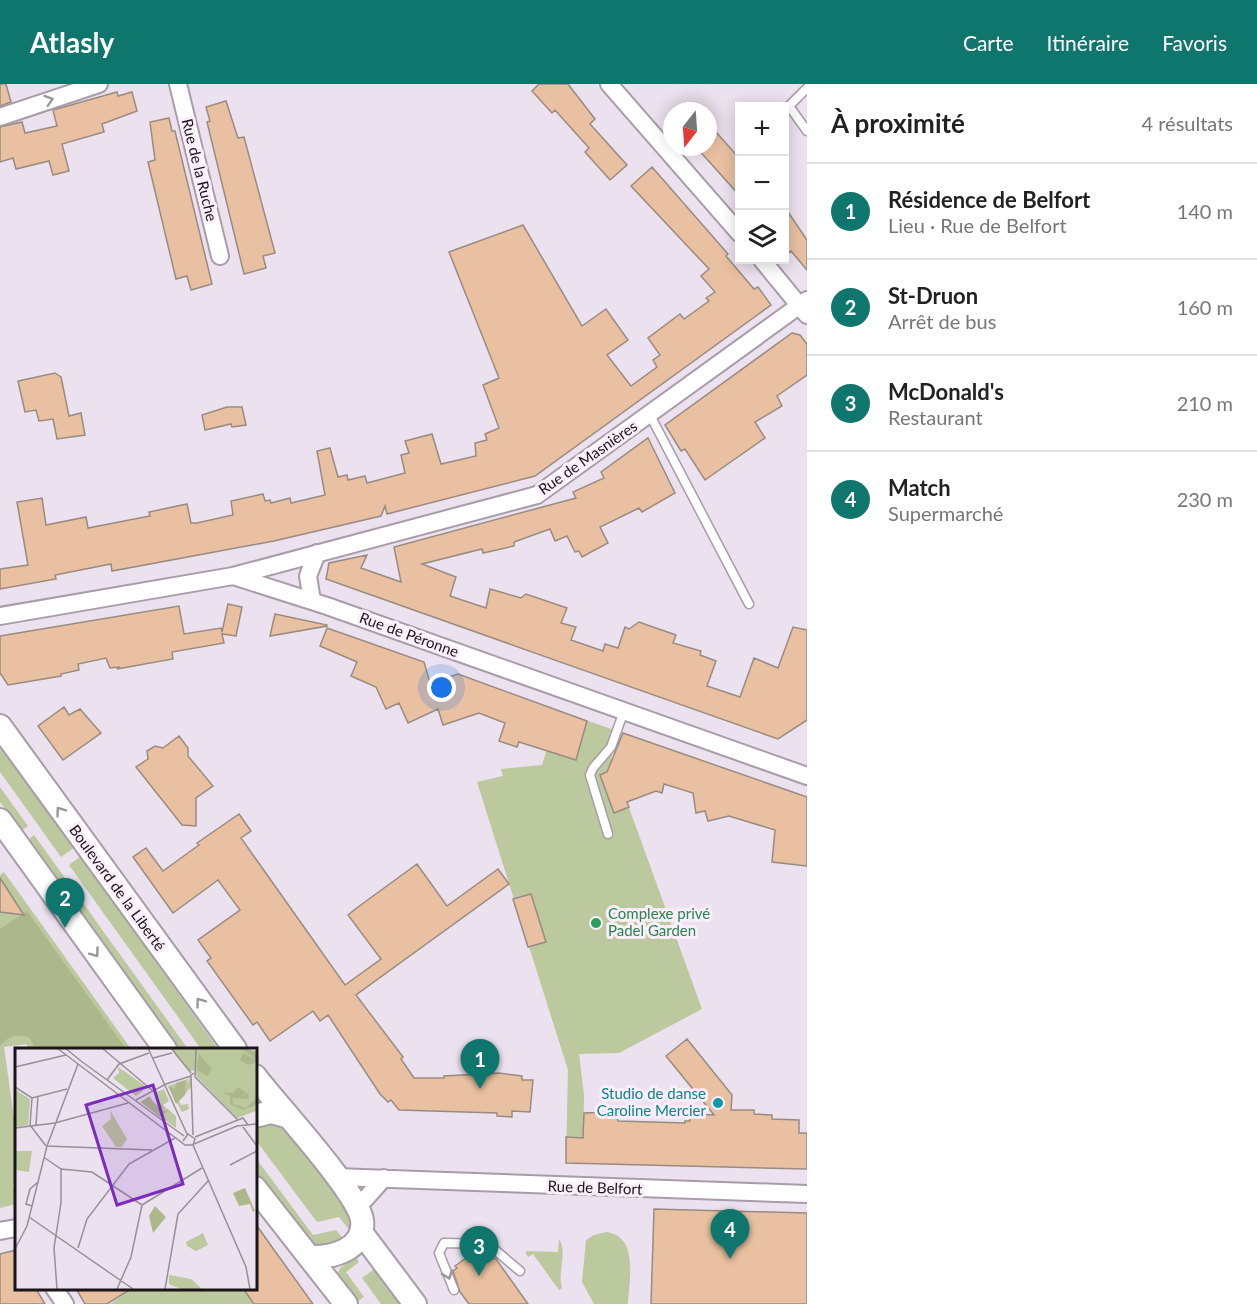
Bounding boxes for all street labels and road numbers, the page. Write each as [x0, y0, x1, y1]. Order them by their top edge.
street label: Rue de la Ruche [179, 117, 221, 223]
street label: Rue de Masnières [535, 416, 640, 498]
street label: Rue de Péronne [357, 608, 461, 660]
street label: Boulevard de la Liberté [66, 821, 170, 954]
street label: Rue de Belfort [547, 1176, 643, 1198]

